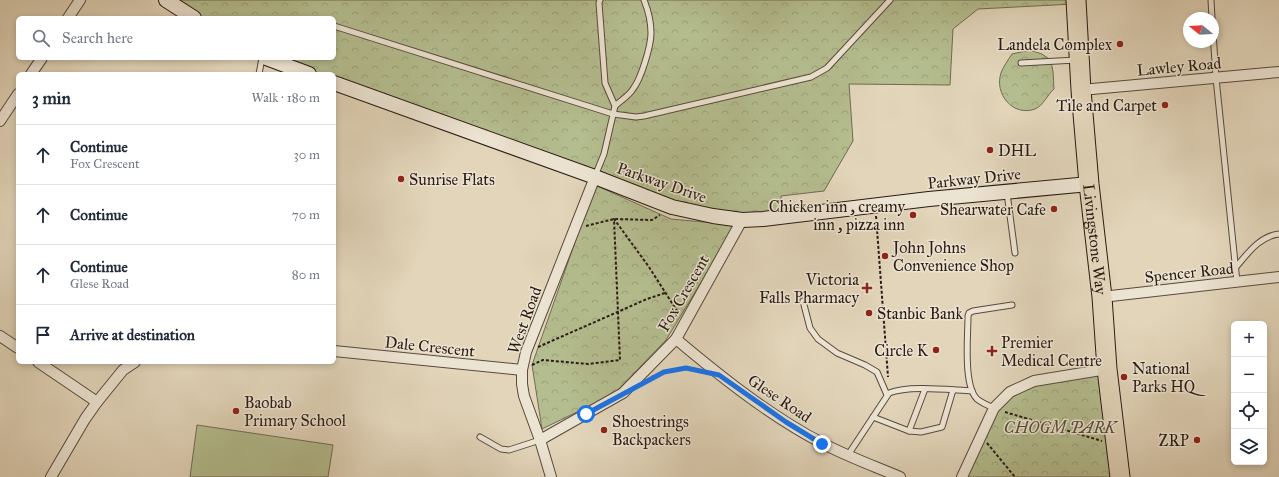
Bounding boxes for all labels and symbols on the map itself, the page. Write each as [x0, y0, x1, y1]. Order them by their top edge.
north arrow [1183, 12, 1219, 48]
place label: Landela Complex [997, 35, 1112, 54]
marker: Landela Complex [1115, 39, 1125, 49]
street label: Lawley Road [1136, 53, 1222, 80]
place label: Tile and Carpet [1056, 96, 1157, 115]
marker: Tile and Carpet [1160, 100, 1170, 110]
place label: DHL [998, 141, 1036, 160]
marker: DHL [985, 145, 995, 155]
street label: Parkway Drive [614, 158, 710, 207]
street label: Parkway Drive [926, 164, 1022, 193]
place label: Sunrise Flats [409, 170, 495, 189]
marker: Sunrise Flats [396, 174, 406, 184]
street label: Livingstone Way [1079, 183, 1111, 296]
place label: Chicken inn , creamy inn , pizza inn [769, 197, 906, 234]
place label: Shearwater Cafe [940, 200, 1046, 219]
marker: Shearwater Cafe [1049, 204, 1059, 214]
marker: Chicken inn , creamy inn , pizza inn [908, 210, 918, 220]
place label: John Johns Convenience Shop [891, 238, 1014, 275]
street label: Fox Crescent [654, 251, 713, 335]
marker: John Johns Convenience Shop [880, 251, 890, 261]
street label: Spencer Road [1144, 258, 1235, 287]
place label: Victoria Falls Pharmacy [759, 270, 860, 307]
marker: Victoria Falls Pharmacy [862, 283, 872, 293]
street label: West Road [504, 284, 545, 356]
place label: Stanbic Bank [877, 304, 963, 323]
marker: Stanbic Bank [864, 308, 874, 318]
street label: Dale Crescent [384, 332, 476, 361]
place label: Premier Medical Centre [1001, 333, 1102, 370]
place label: Circle K [874, 341, 929, 360]
marker: Circle K [931, 345, 941, 355]
marker: Premier Medical Centre [986, 345, 998, 357]
place label: National Parks HQ [1132, 359, 1207, 396]
street label: Glese Road [744, 370, 815, 427]
marker: National Parks HQ [1119, 372, 1129, 382]
place label: Baobab Primary School [244, 393, 347, 430]
route start [577, 405, 595, 423]
marker: Baobab Primary School [231, 406, 241, 416]
place label: Shoestrings Backpackers [612, 412, 691, 449]
park label: CHOGM PARK [1004, 418, 1119, 437]
marker: Shoestrings Backpackers [599, 425, 609, 435]
place label: ZRP [1159, 431, 1189, 450]
route end [813, 435, 831, 453]
marker: ZRP [1192, 435, 1202, 445]

